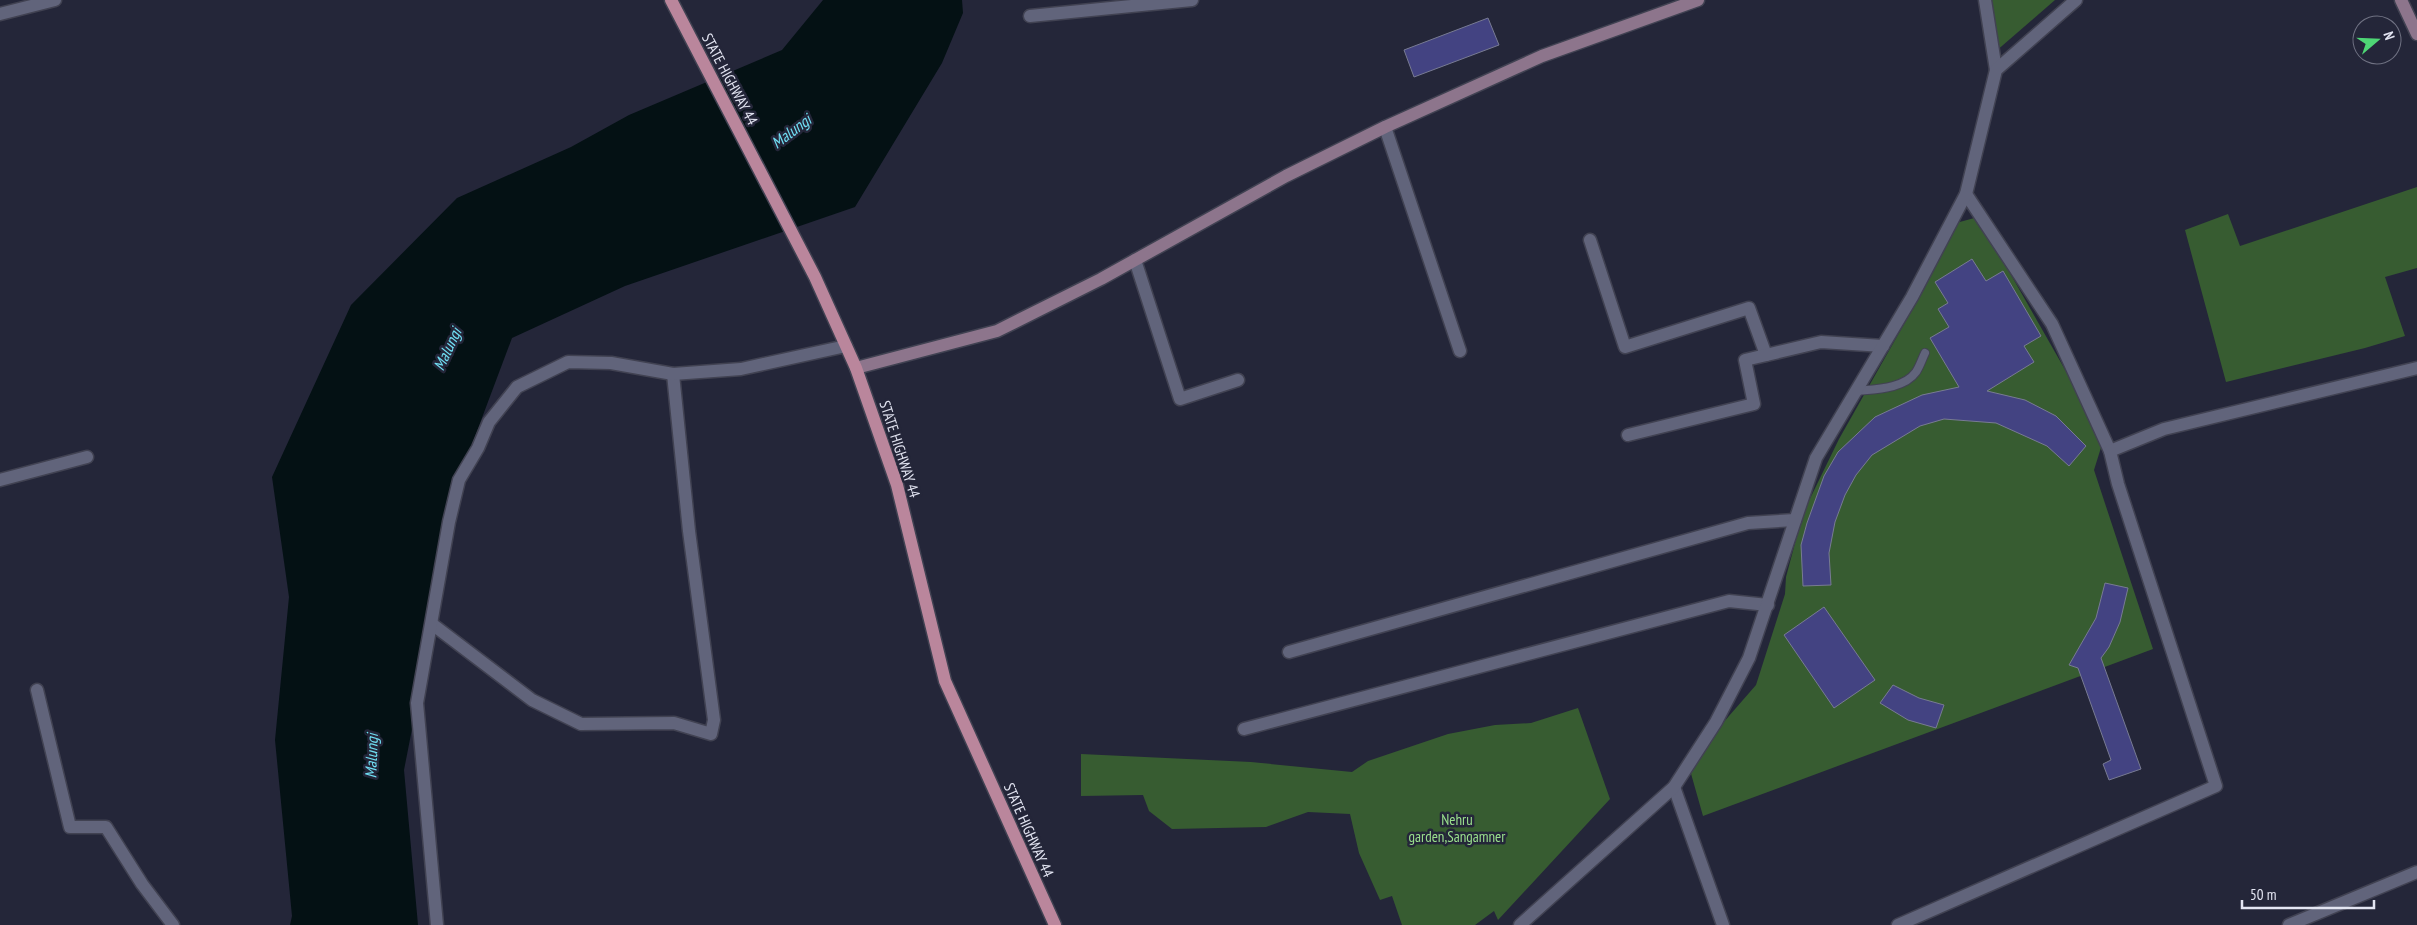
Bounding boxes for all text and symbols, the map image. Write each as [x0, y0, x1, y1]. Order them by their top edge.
north arrow [2352, 15, 2402, 65]
text: N [2380, 29, 2399, 42]
street label: STATE HIGHWAY 44 [698, 30, 762, 128]
water label: Malungi [767, 108, 817, 152]
water label: Malungi [428, 322, 467, 373]
street label: STATE HIGHWAY 44 [875, 398, 925, 500]
water label: Malungi [360, 731, 382, 779]
street label: STATE HIGHWAY 44 [1000, 780, 1058, 880]
park label: Nehru garden,Sangamner [1409, 810, 1506, 846]
scale bar [2242, 878, 2374, 910]
text: 50 m [2250, 885, 2276, 904]

